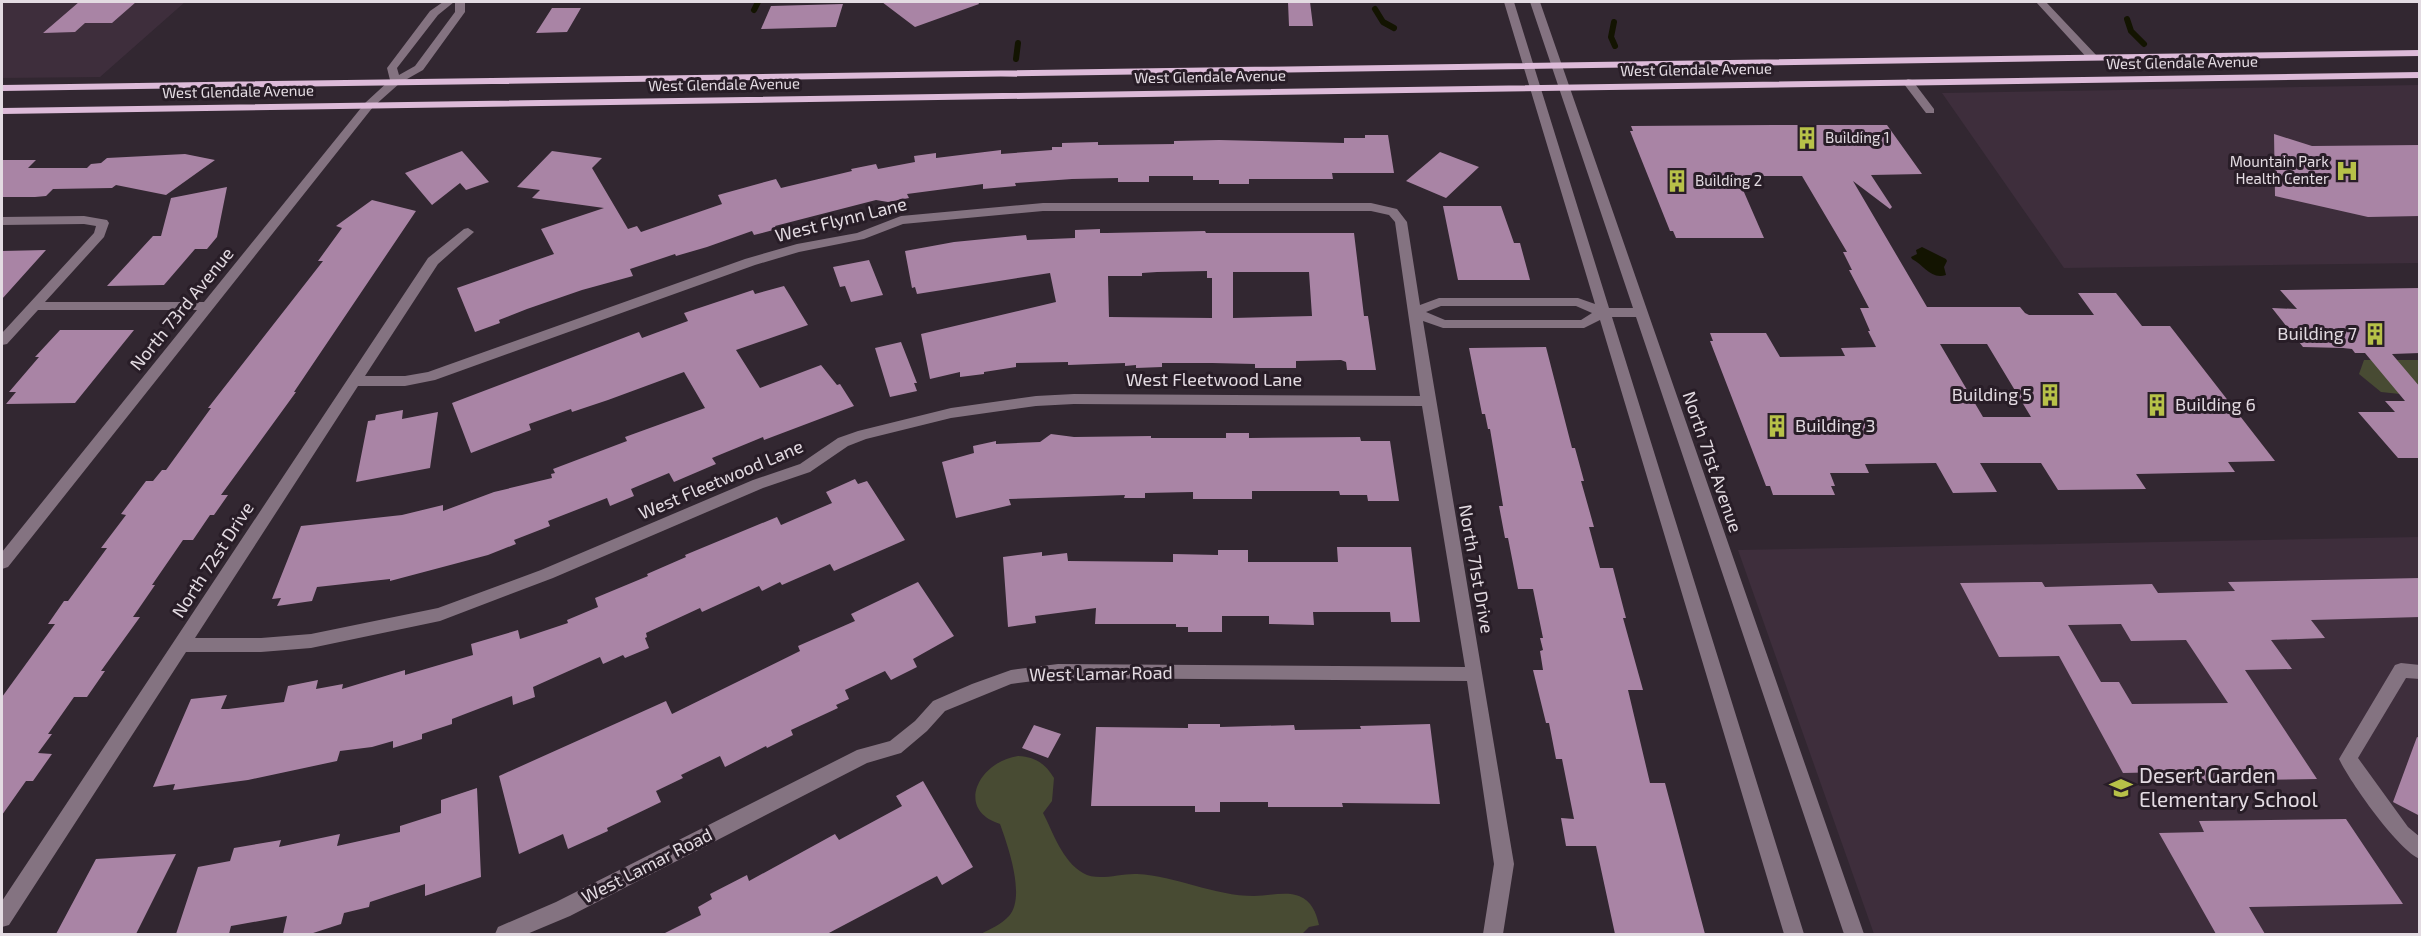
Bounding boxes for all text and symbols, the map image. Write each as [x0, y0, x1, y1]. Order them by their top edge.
street label: West Glendale Avenue [2106, 52, 2258, 72]
street label: West Glendale Avenue [1620, 59, 1772, 79]
street label: West Glendale Avenue [1134, 66, 1286, 86]
street label: West Glendale Avenue [648, 74, 800, 94]
street label: West Glendale Avenue [162, 81, 314, 101]
building icon: Building 1 [1794, 125, 1820, 151]
place label: Building 1 [1825, 128, 1890, 146]
place label: Mountain Park Health Center [2230, 152, 2329, 187]
hospital icon: Mountain Park Health Center [2334, 158, 2360, 184]
building icon: Building 2 [1664, 168, 1690, 194]
place label: Building 2 [1695, 171, 1762, 189]
street label: West Flynn Lane [773, 192, 909, 246]
street label: North 73rd Avenue [125, 242, 238, 374]
building icon: Building 7 [2362, 321, 2388, 347]
place label: Building 7 [2277, 322, 2357, 344]
street label: West Fleetwood Lane [1126, 368, 1302, 390]
building icon: Building 5 [2037, 382, 2063, 408]
place label: Building 5 [1952, 383, 2032, 405]
street label: North 71st Avenue [1678, 388, 1747, 535]
building icon: Building 6 [2144, 392, 2170, 418]
place label: Building 6 [2175, 393, 2256, 415]
building icon: Building 3 [1764, 413, 1790, 439]
place label: Building 3 [1795, 414, 1876, 436]
street label: West Fleetwood Lane [635, 434, 806, 524]
street label: North 72st Drive [167, 497, 258, 621]
street label: North 71st Drive [1455, 503, 1499, 635]
street label: West Lamar Road [1029, 661, 1173, 685]
place label: Desert Garden Elementary School [2139, 762, 2319, 811]
school or university icon: Desert Garden Elementary School [2108, 775, 2134, 801]
street label: West Lamar Road [578, 823, 715, 907]

